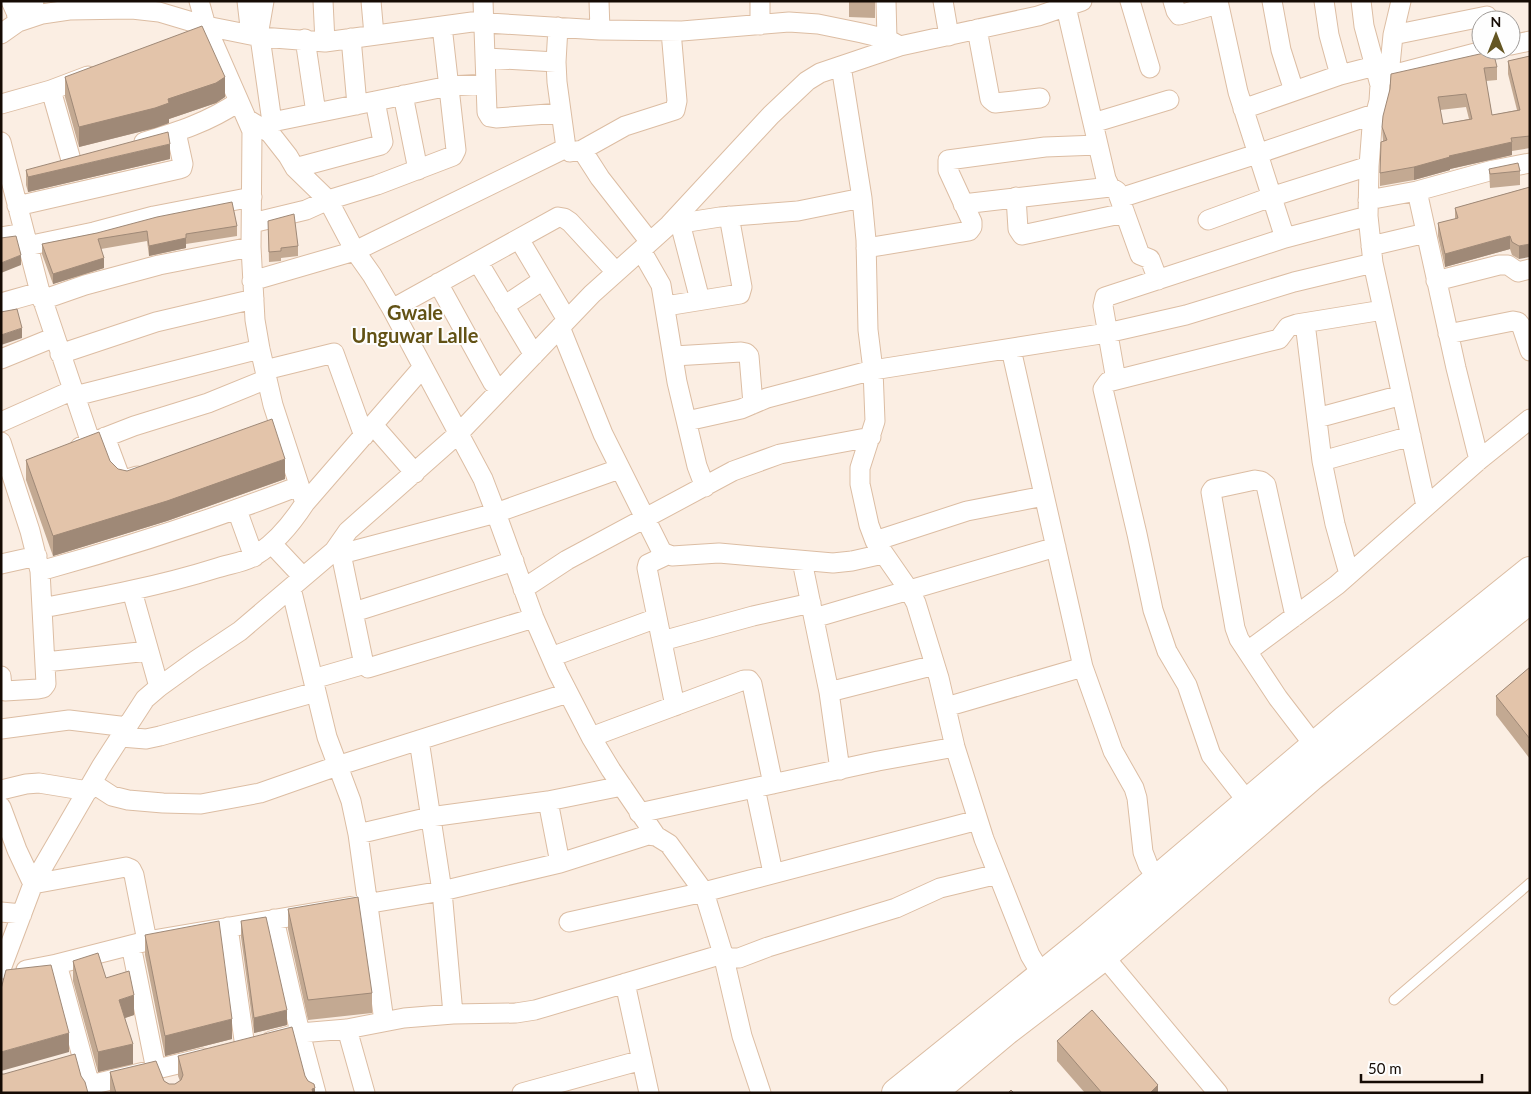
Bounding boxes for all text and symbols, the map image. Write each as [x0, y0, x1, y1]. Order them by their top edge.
north arrow [1471, 10, 1521, 60]
text: N [1491, 13, 1501, 30]
district label: Gwale Unguwar Lalle [352, 300, 479, 347]
scale bar [1361, 1052, 1482, 1084]
text: 50 m [1368, 1059, 1402, 1077]

